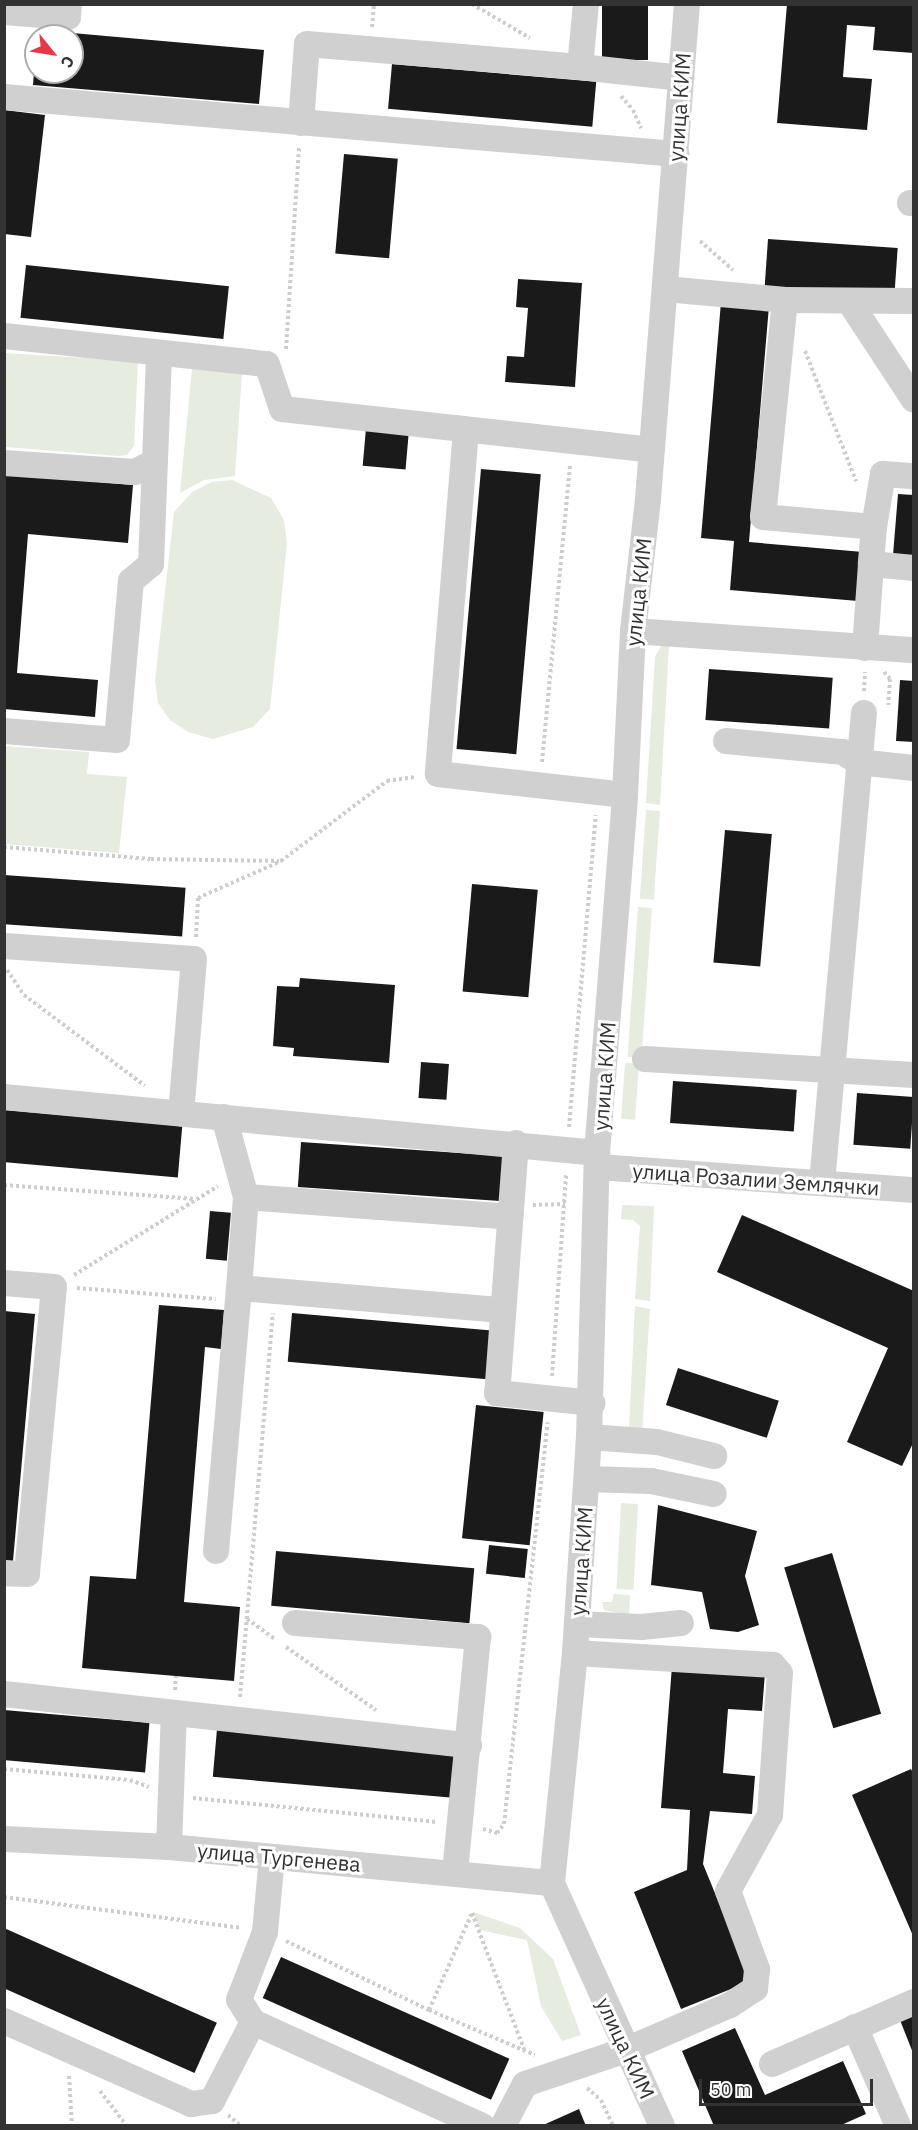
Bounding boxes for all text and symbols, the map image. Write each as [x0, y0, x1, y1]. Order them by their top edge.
north arrow [24, 24, 84, 84]
text: С [57, 52, 79, 72]
street label: улица КИМ [663, 52, 695, 162]
street label: улица КИМ [620, 537, 656, 647]
street label: улица КИМ [588, 1021, 620, 1131]
street label: улица Розалии Землячки [632, 1158, 880, 1200]
street label: улица КИМ [565, 1506, 597, 1616]
street label: улица Тургенева [196, 1837, 362, 1877]
street label: улица КИМ [592, 1993, 660, 2103]
scale bar [702, 2067, 876, 2105]
text: 50 m [710, 2078, 752, 2101]

